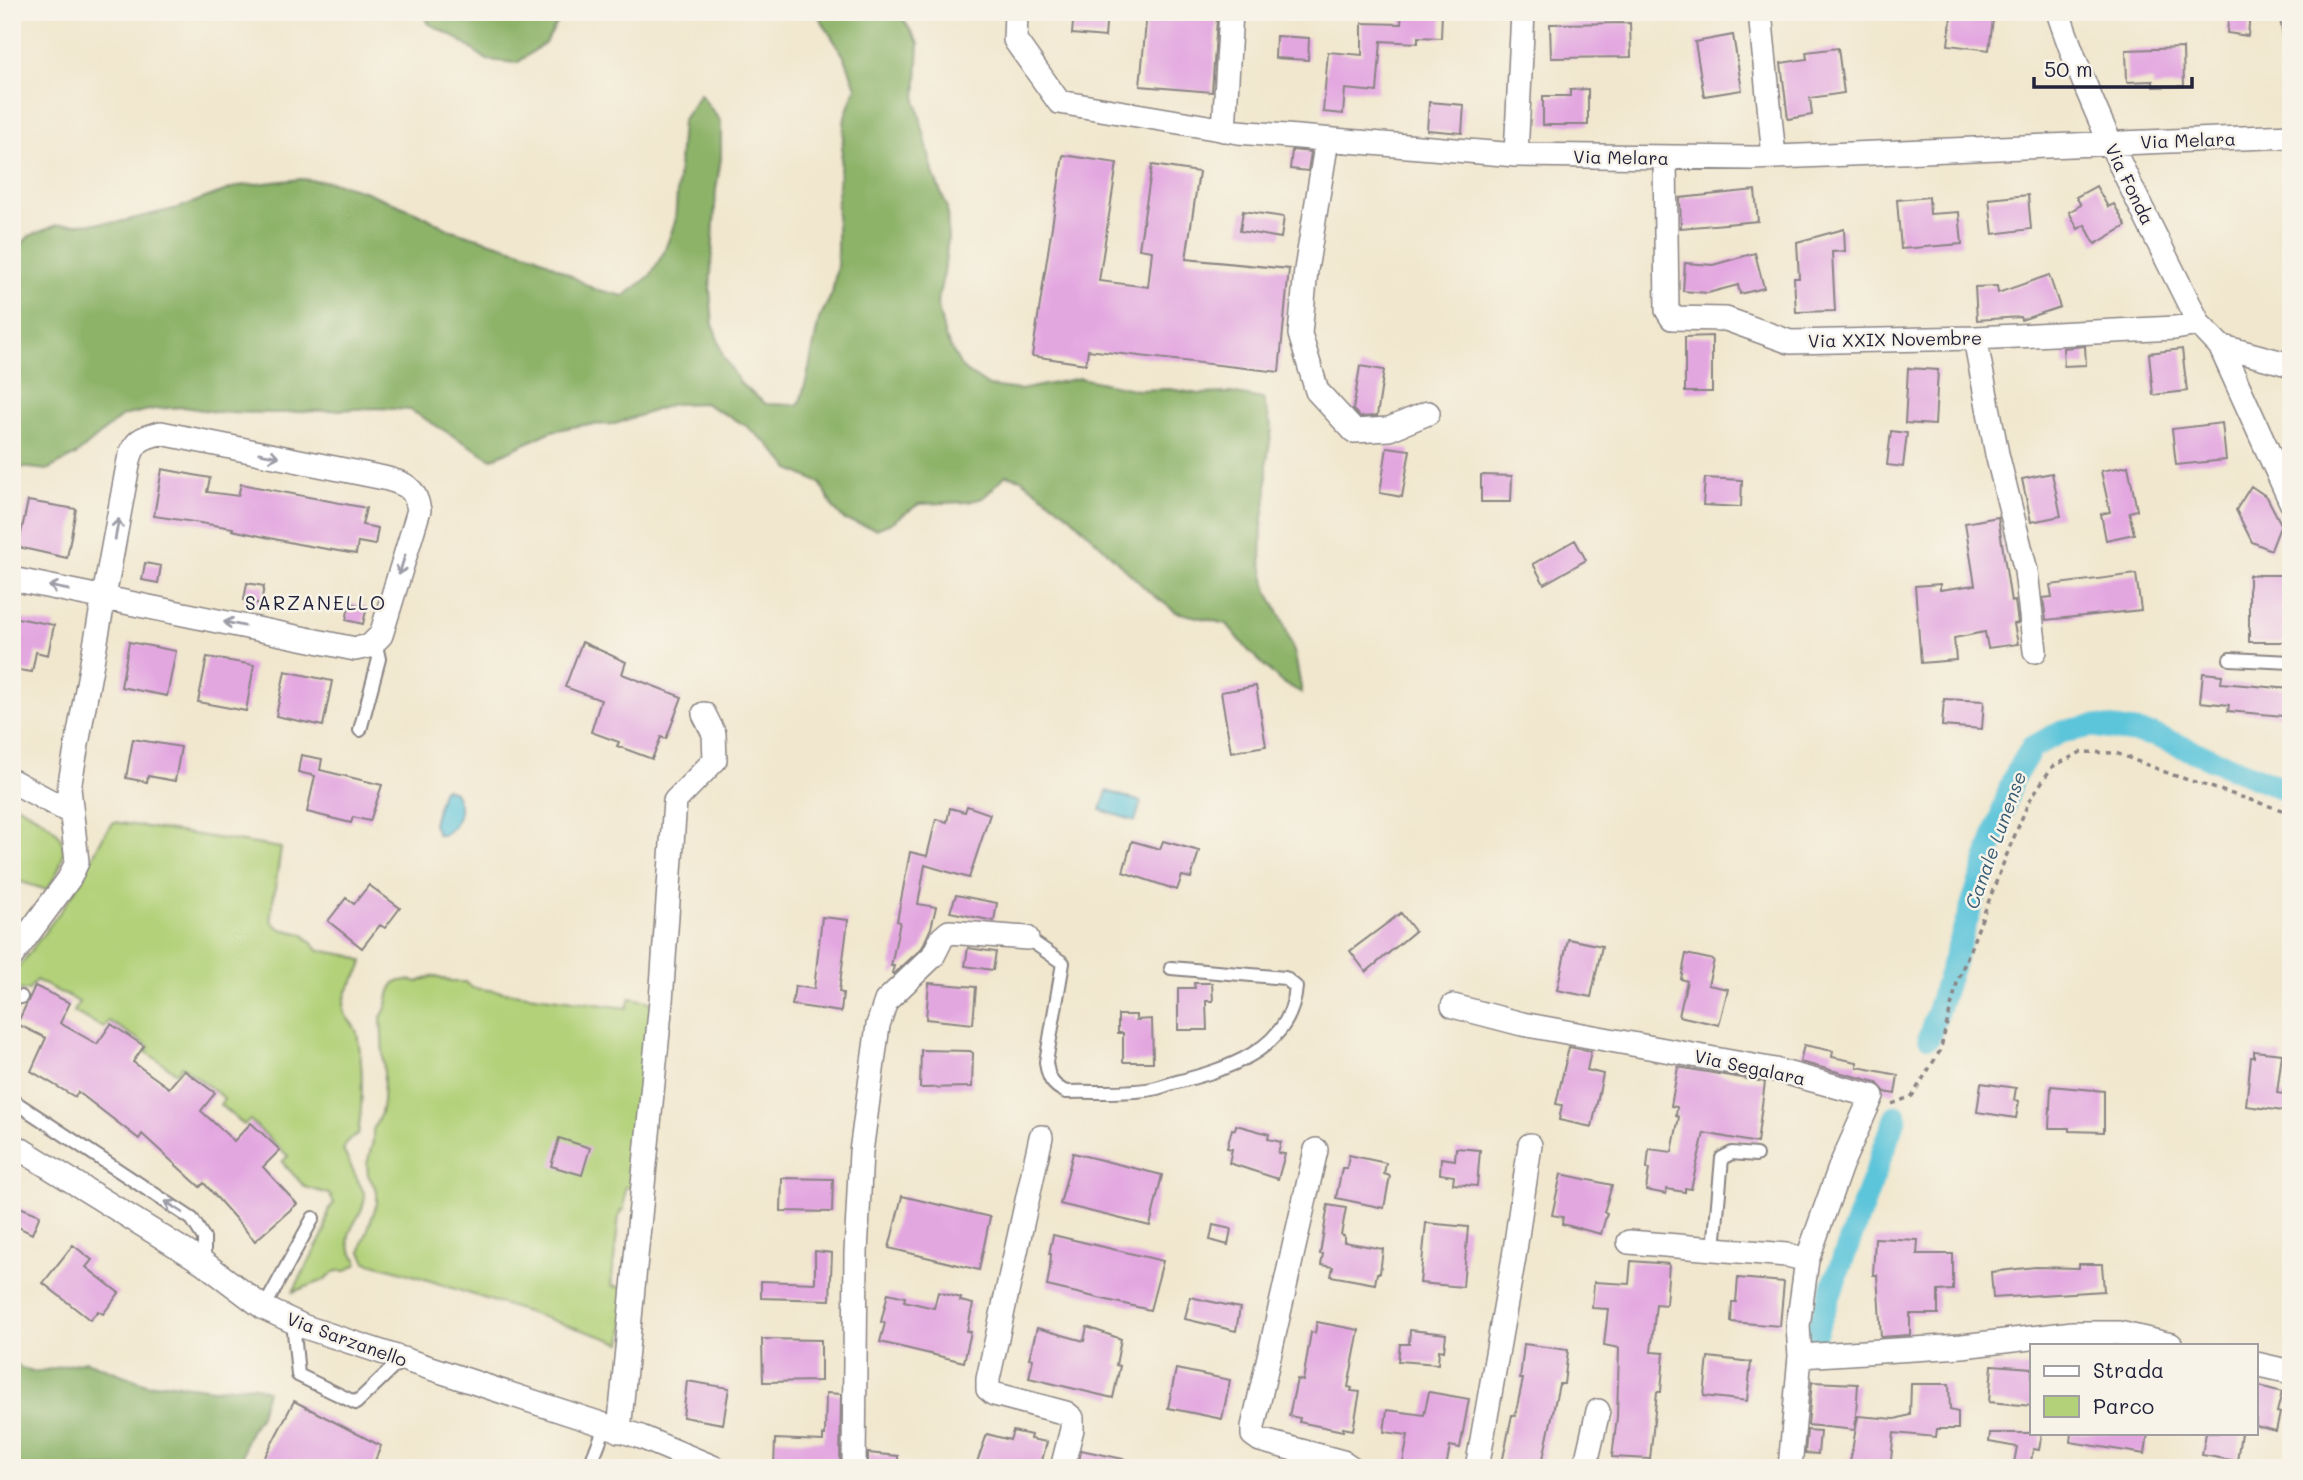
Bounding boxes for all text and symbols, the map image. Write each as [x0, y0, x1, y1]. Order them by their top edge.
scale bar [2034, 46, 2191, 90]
text: 50 m [2044, 55, 2093, 82]
street label: Via Melara [2140, 126, 2236, 154]
street label: Via Fonda [2100, 139, 2160, 229]
street label: Via Melara [1573, 144, 1669, 170]
street label: Via XXIX Novembre [1808, 325, 1982, 353]
one-way arrow [257, 448, 280, 462]
one-way arrow [110, 518, 124, 541]
one-way arrow [395, 554, 408, 576]
one-way arrow [48, 581, 71, 594]
district label: SARZANELLO [245, 590, 387, 615]
one-way arrow [223, 616, 246, 630]
water label: Canale Lunense [1959, 768, 2031, 912]
street label: Via Segalara [1692, 1044, 1808, 1090]
one-way arrow [165, 1200, 185, 1214]
street label: Via Sarzanello [283, 1306, 411, 1372]
legend [2030, 1344, 2258, 1434]
text: Strada [2093, 1356, 2164, 1383]
text: Parco [2093, 1392, 2154, 1419]

